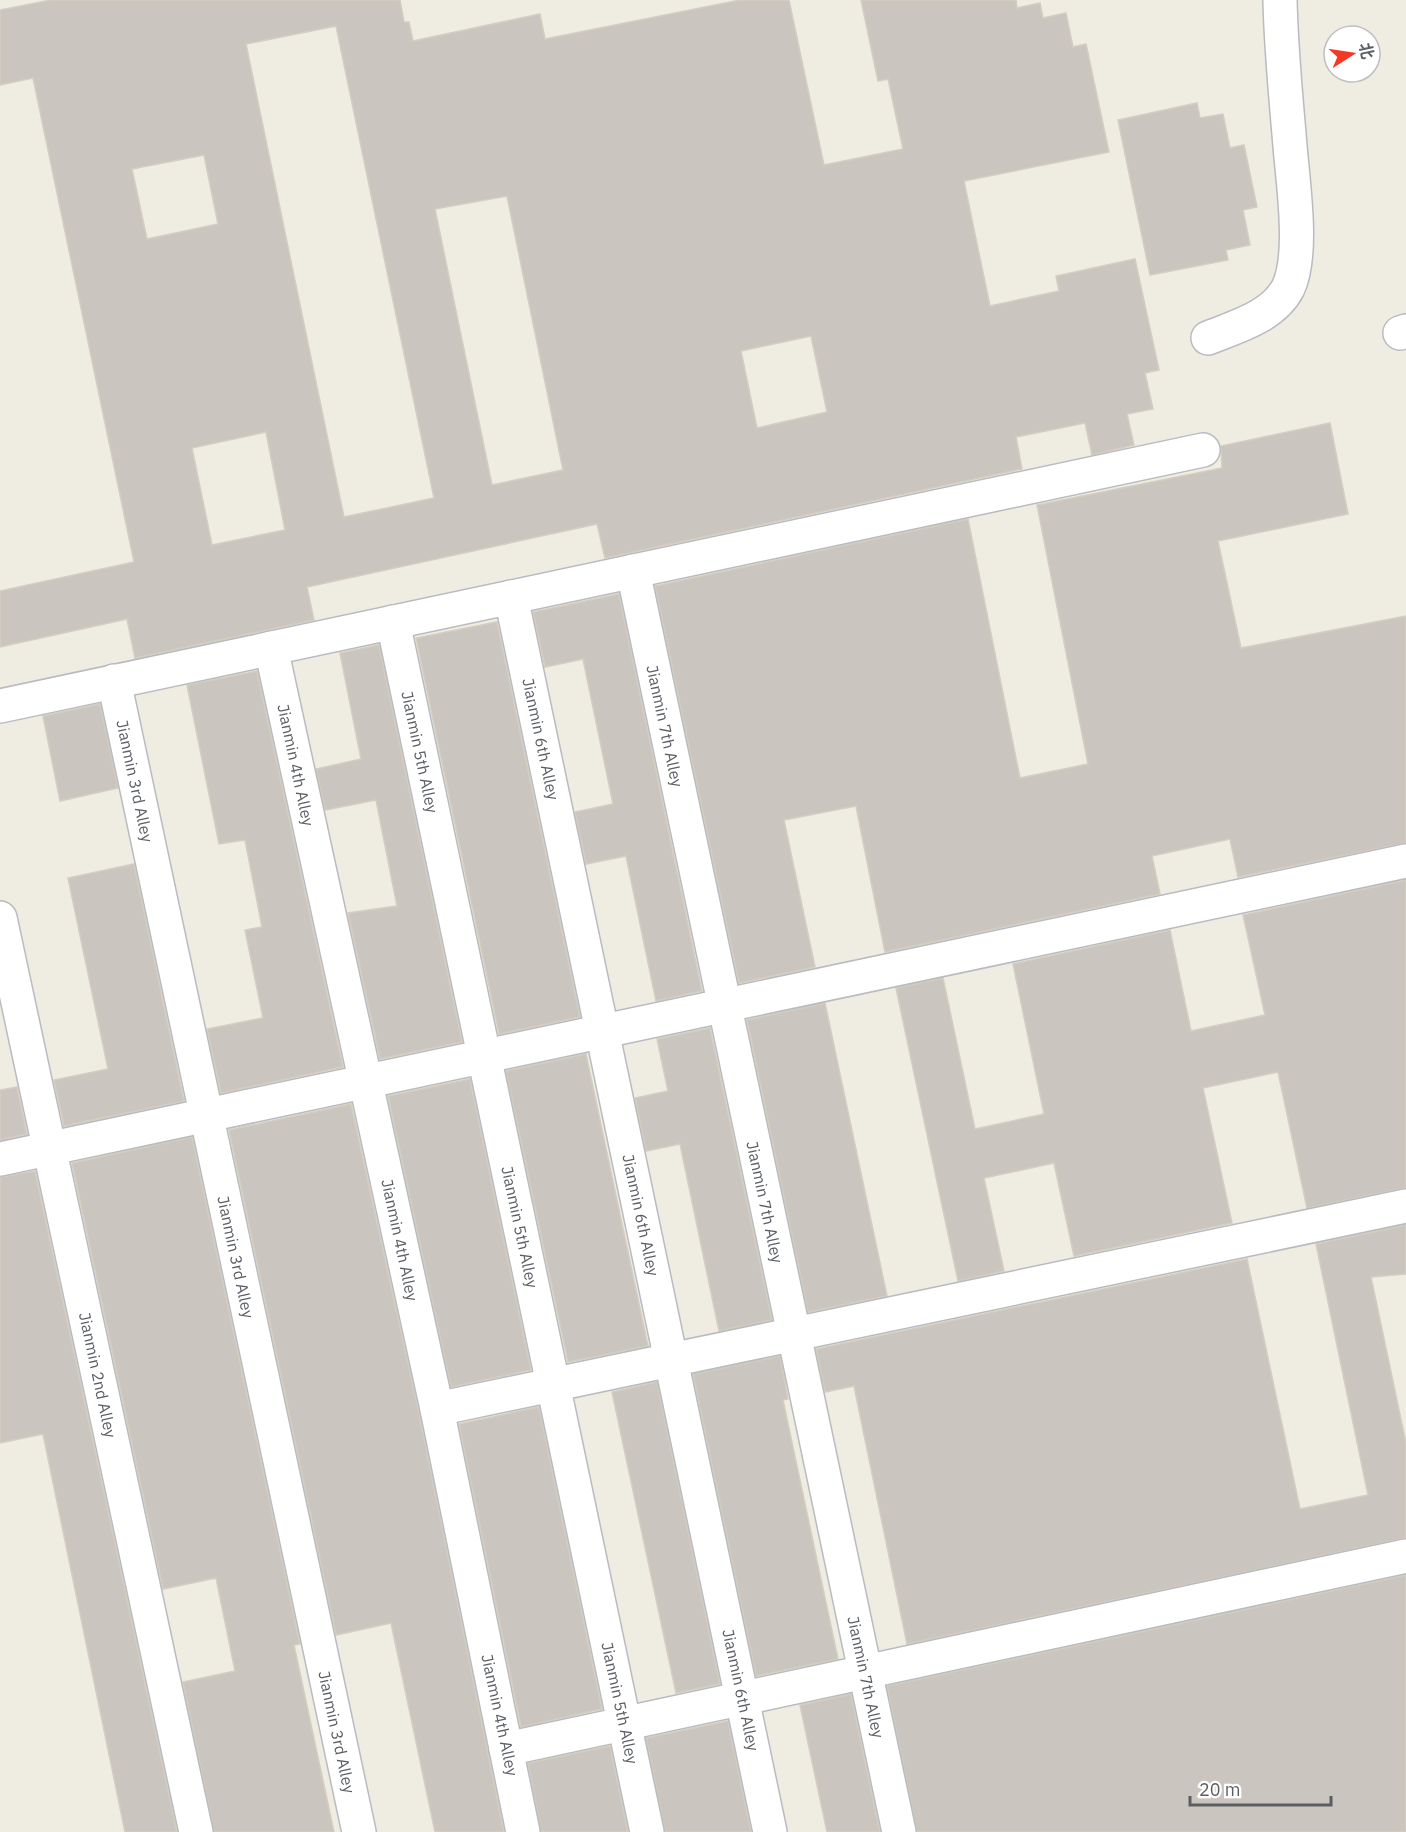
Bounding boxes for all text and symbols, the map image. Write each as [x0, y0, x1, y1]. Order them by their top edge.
north arrow [1322, 24, 1382, 84]
text: 北 [1355, 41, 1378, 61]
street label: Jianmin 7th Alley [642, 663, 688, 789]
street label: Jianmin 6th Alley [518, 676, 564, 802]
street label: Jianmin 5th Alley [397, 689, 443, 815]
street label: Jianmin 4th Alley [273, 702, 319, 828]
street label: Jianmin 3rd Alley [112, 718, 158, 844]
street label: Jianmin 7th Alley [742, 1139, 788, 1265]
street label: Jianmin 6th Alley [618, 1152, 664, 1278]
street label: Jianmin 5th Alley [497, 1164, 543, 1290]
street label: Jianmin 4th Alley [377, 1177, 423, 1303]
street label: Jianmin 3rd Alley [213, 1194, 259, 1320]
street label: Jianmin 2nd Alley [75, 1310, 121, 1440]
street label: Jianmin 7th Alley [843, 1614, 889, 1740]
street label: Jianmin 6th Alley [718, 1627, 764, 1753]
street label: Jianmin 5th Alley [597, 1640, 643, 1766]
street label: Jianmin 4th Alley [477, 1652, 523, 1778]
street label: Jianmin 3rd Alley [314, 1669, 360, 1795]
scale bar [1190, 1769, 1331, 1807]
text: 20 m [1199, 1778, 1241, 1801]

